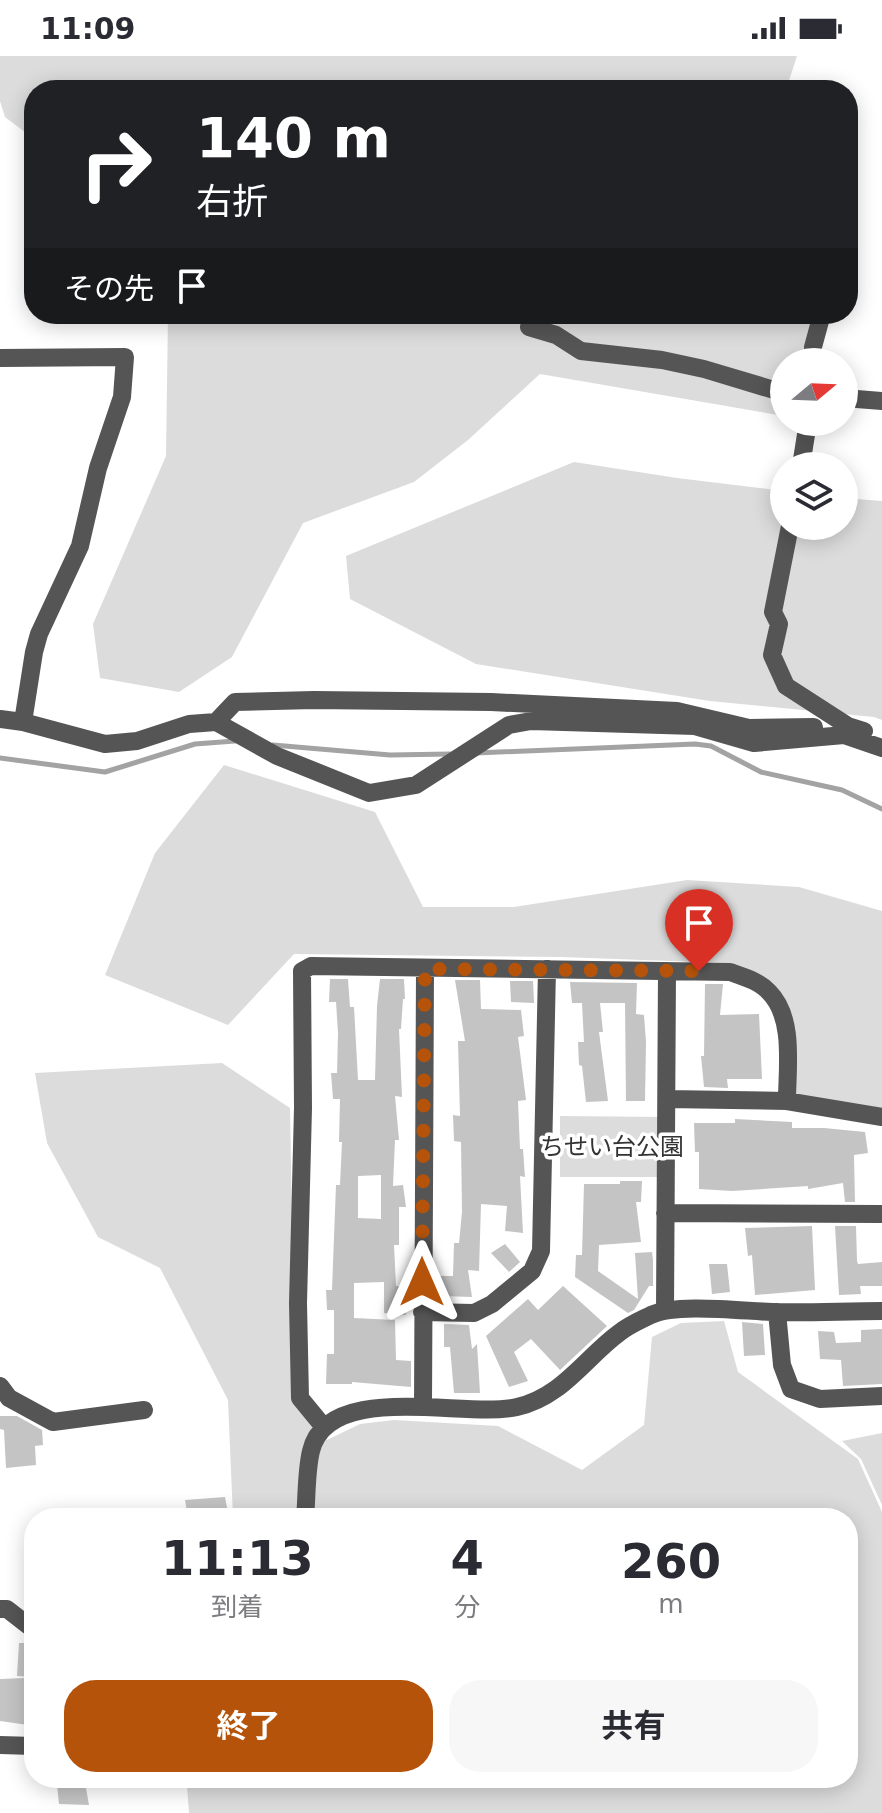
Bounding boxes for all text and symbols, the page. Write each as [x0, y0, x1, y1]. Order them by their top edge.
text: 11:09 [40, 11, 136, 46]
text: 140 m [196, 105, 391, 170]
icon: right [64, 112, 168, 216]
text: 右折 [196, 181, 268, 222]
icon: arrive [170, 264, 214, 308]
text: その先 [64, 271, 154, 306]
north arrow [770, 348, 858, 436]
map controls [770, 348, 858, 540]
button: layers [770, 452, 858, 540]
pin [665, 889, 733, 971]
icon: arrive [677, 901, 721, 945]
park label: ちせい台公園 [540, 1133, 684, 1161]
position arrow [380, 1240, 464, 1324]
text: 11:13 [161, 1530, 314, 1586]
text: 4 [451, 1530, 484, 1586]
text: 260 [621, 1533, 721, 1589]
text: m [658, 1589, 684, 1619]
text: 到着 [211, 1592, 263, 1622]
text: 分 [454, 1592, 480, 1622]
button: 終了 [64, 1680, 433, 1772]
button: 共有 [449, 1680, 818, 1772]

